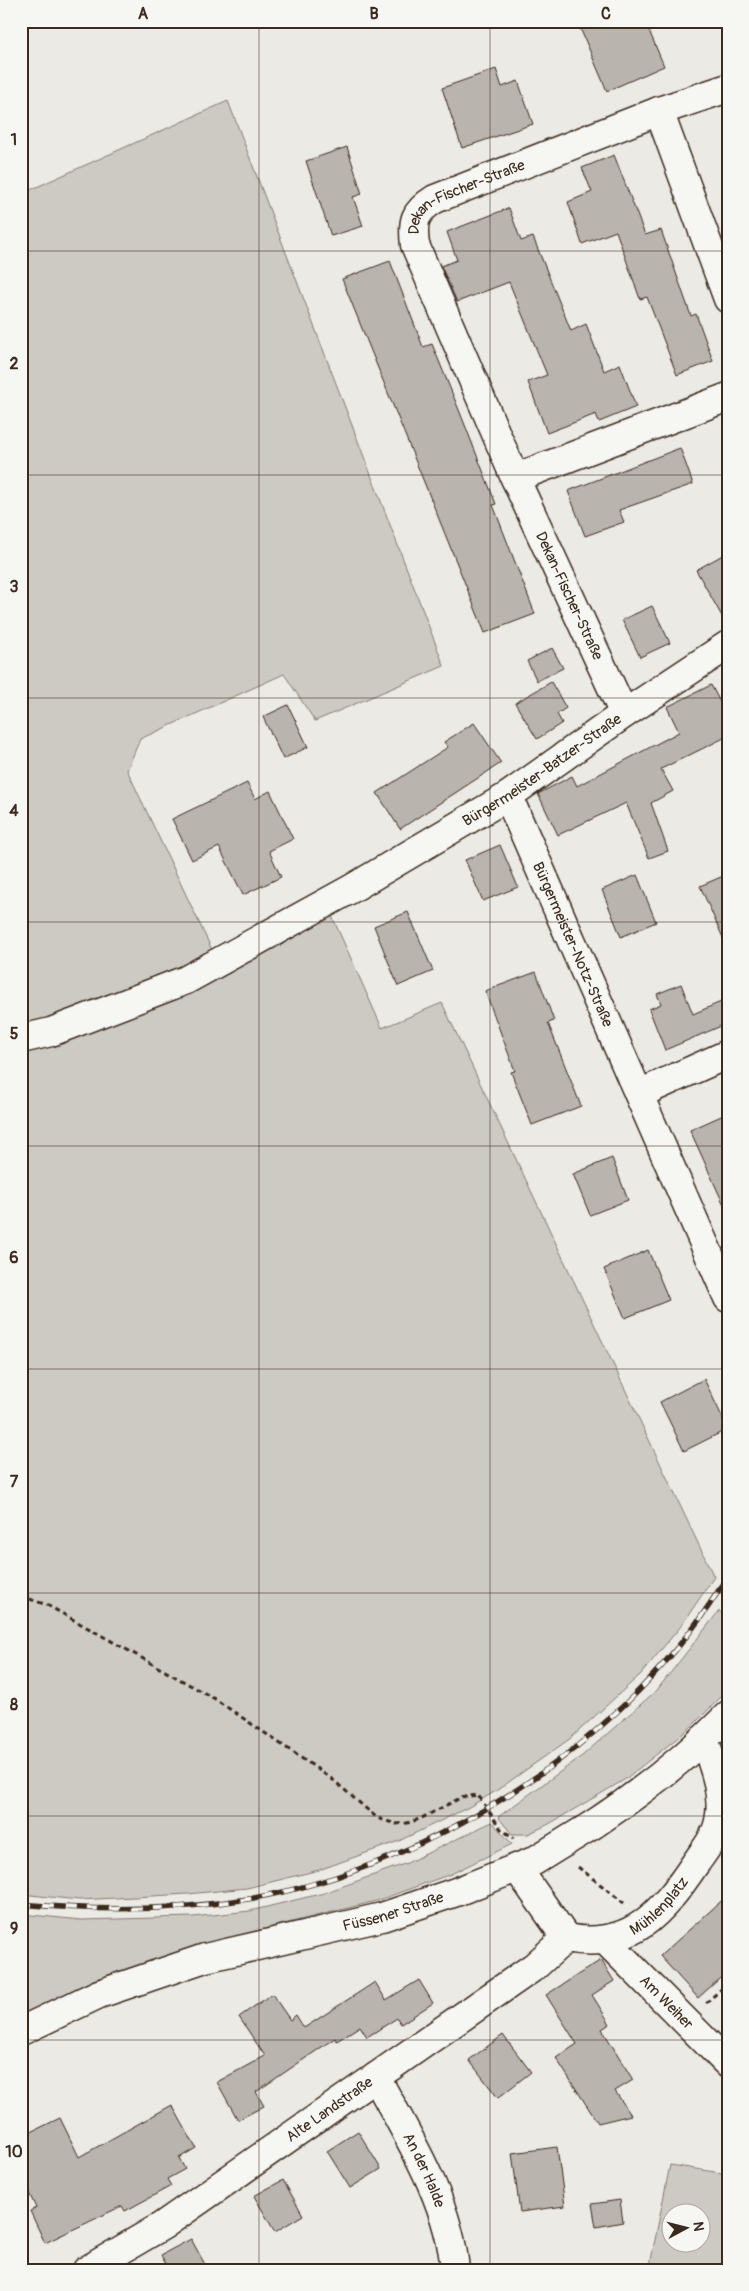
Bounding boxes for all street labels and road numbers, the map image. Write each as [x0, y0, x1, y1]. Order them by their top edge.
street label: Dekan-Fischer-Straße [404, 155, 528, 234]
street label: Dekan-Fischer-Straße [531, 529, 607, 664]
street label: Bürgermeister-Batzer-Straße [459, 709, 626, 830]
street label: Bürgermeister-Notz-Straße [529, 859, 618, 1030]
street label: Mühlenplatz [626, 1873, 693, 1939]
street label: Füssener Straße [341, 1887, 447, 1935]
street label: Am Weiher [636, 1971, 698, 2034]
street label: Alte Landstraße [282, 2072, 377, 2146]
street label: An der Halde [399, 2130, 450, 2211]

